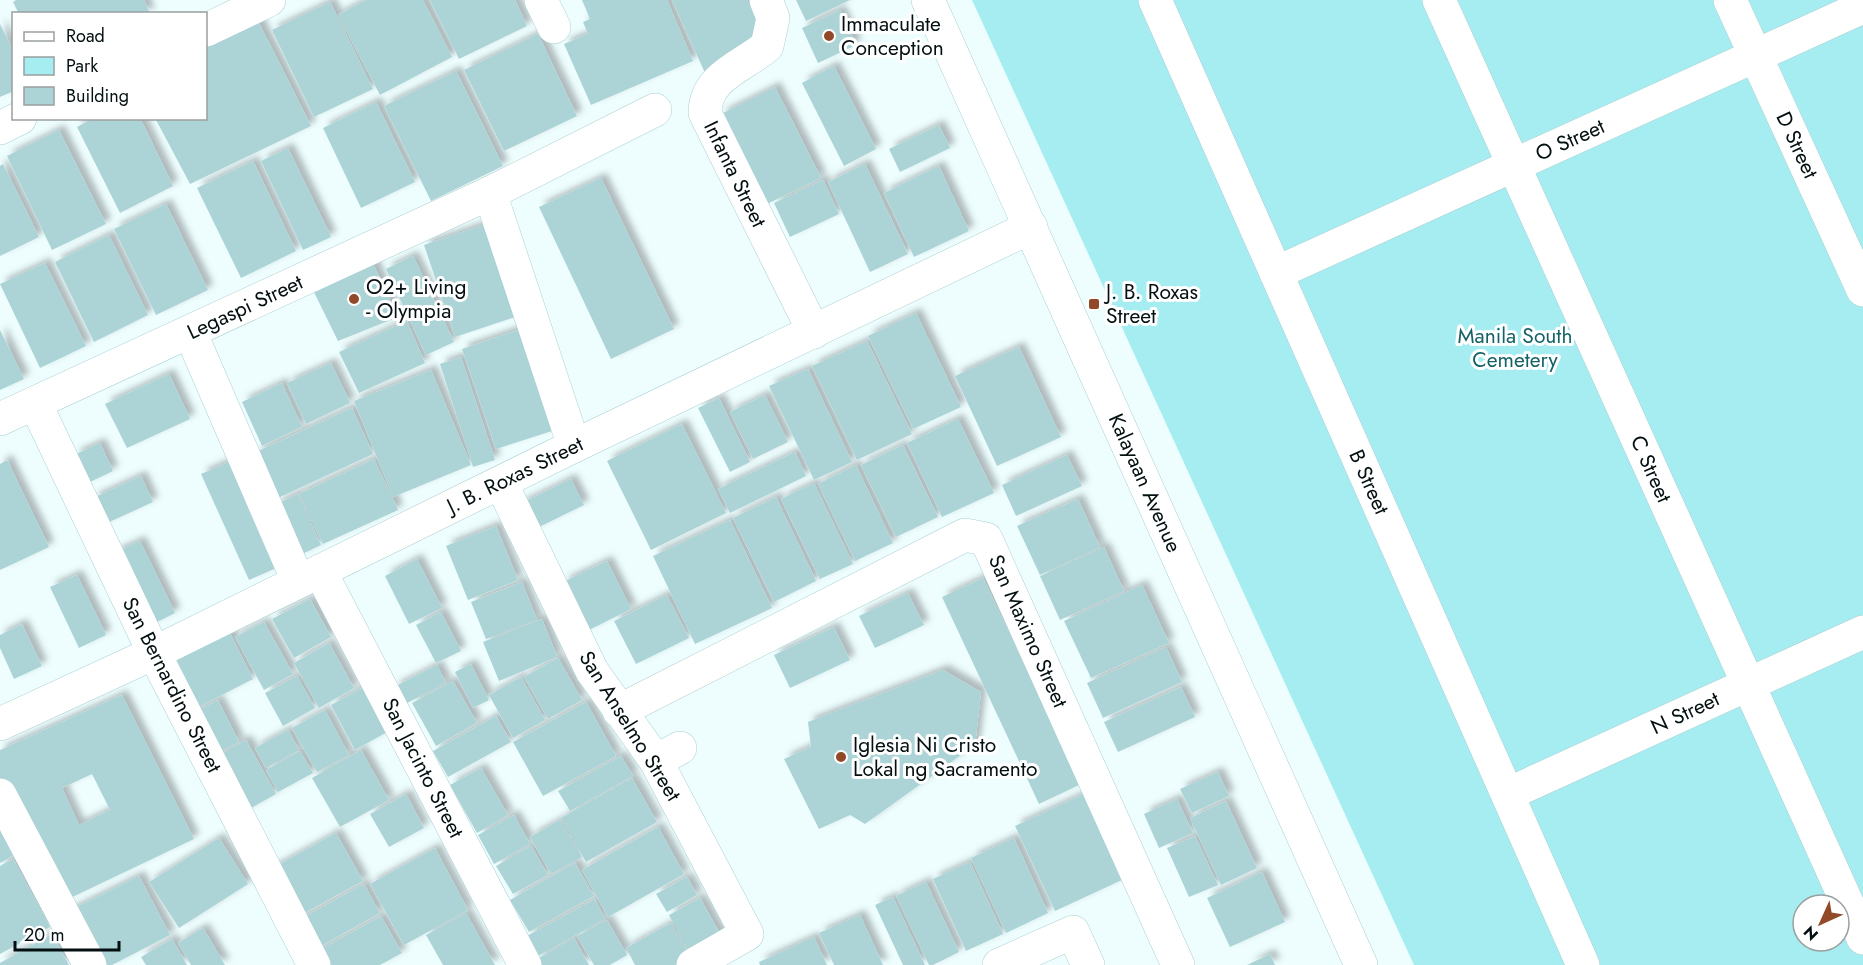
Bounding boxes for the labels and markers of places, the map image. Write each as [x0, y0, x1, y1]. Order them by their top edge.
place label: Immaculate Conception [841, 9, 944, 63]
marker: Immaculate Conception [822, 29, 836, 43]
place label: O2+ Living - Olympia [366, 272, 466, 326]
place label: J. B. Roxas Street [1103, 277, 1198, 331]
marker: O2+ Living - Olympia [347, 292, 361, 306]
marker: J. B. Roxas Street [1087, 297, 1101, 311]
place label: Iglesia Ni Cristo Lokal ng Sacramento [853, 730, 1037, 784]
marker: Iglesia Ni Cristo Lokal ng Sacramento [834, 750, 848, 764]

